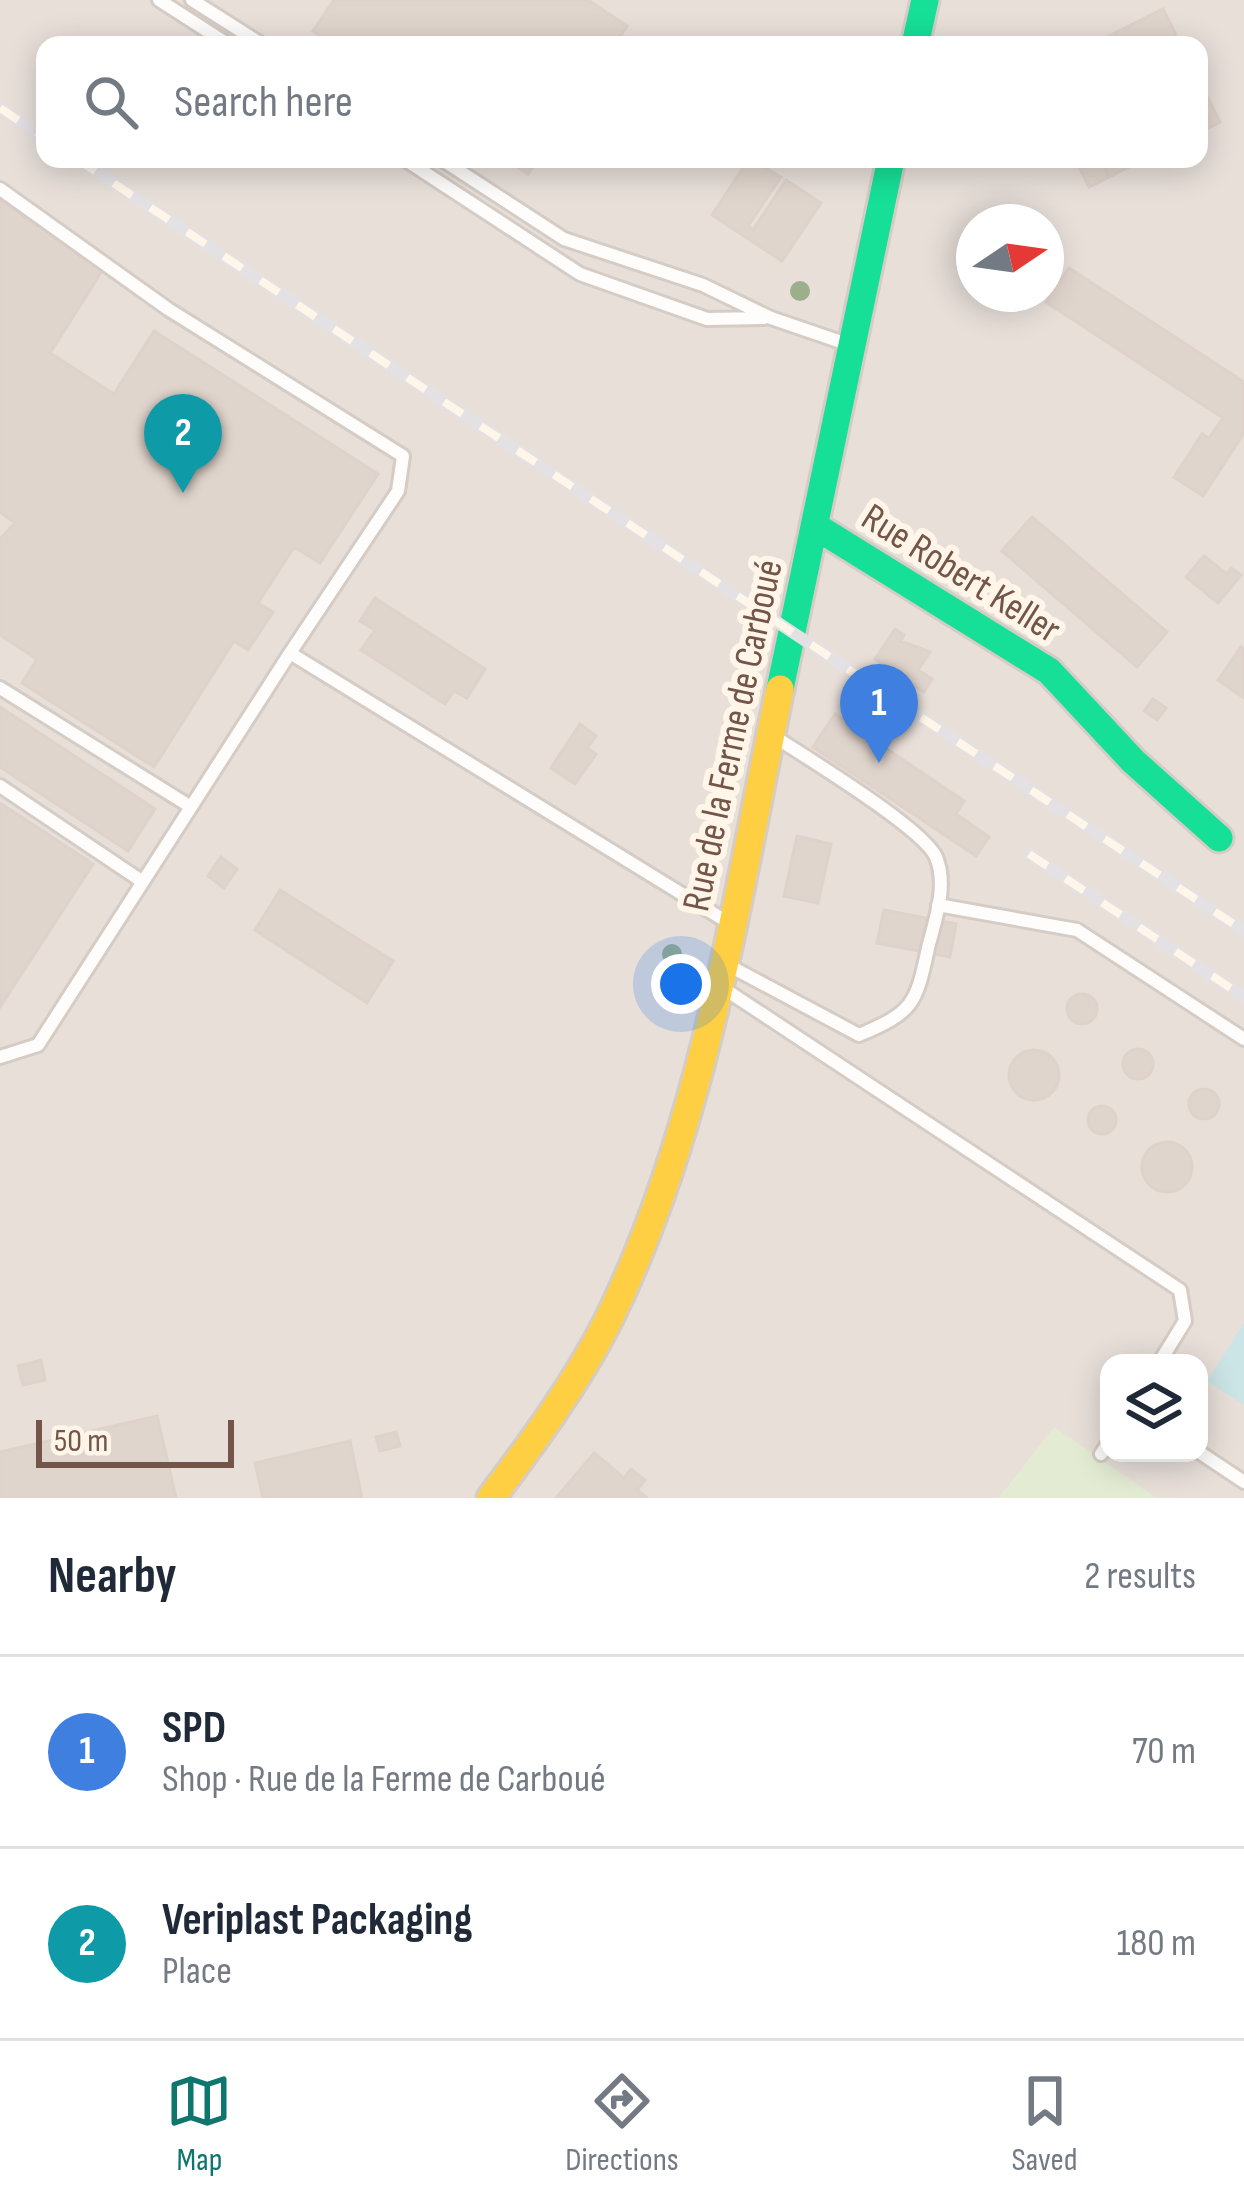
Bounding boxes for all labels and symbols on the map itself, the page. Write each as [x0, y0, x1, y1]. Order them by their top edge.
north arrow [956, 204, 1064, 312]
pin: 2 [144, 394, 222, 493]
street label: Rue Robert Keller [853, 494, 1069, 654]
street label: Rue de la Ferme de Carboué [673, 556, 794, 915]
pin: 1 [840, 664, 918, 763]
your location [651, 954, 711, 1014]
scale bar [36, 1414, 234, 1467]

